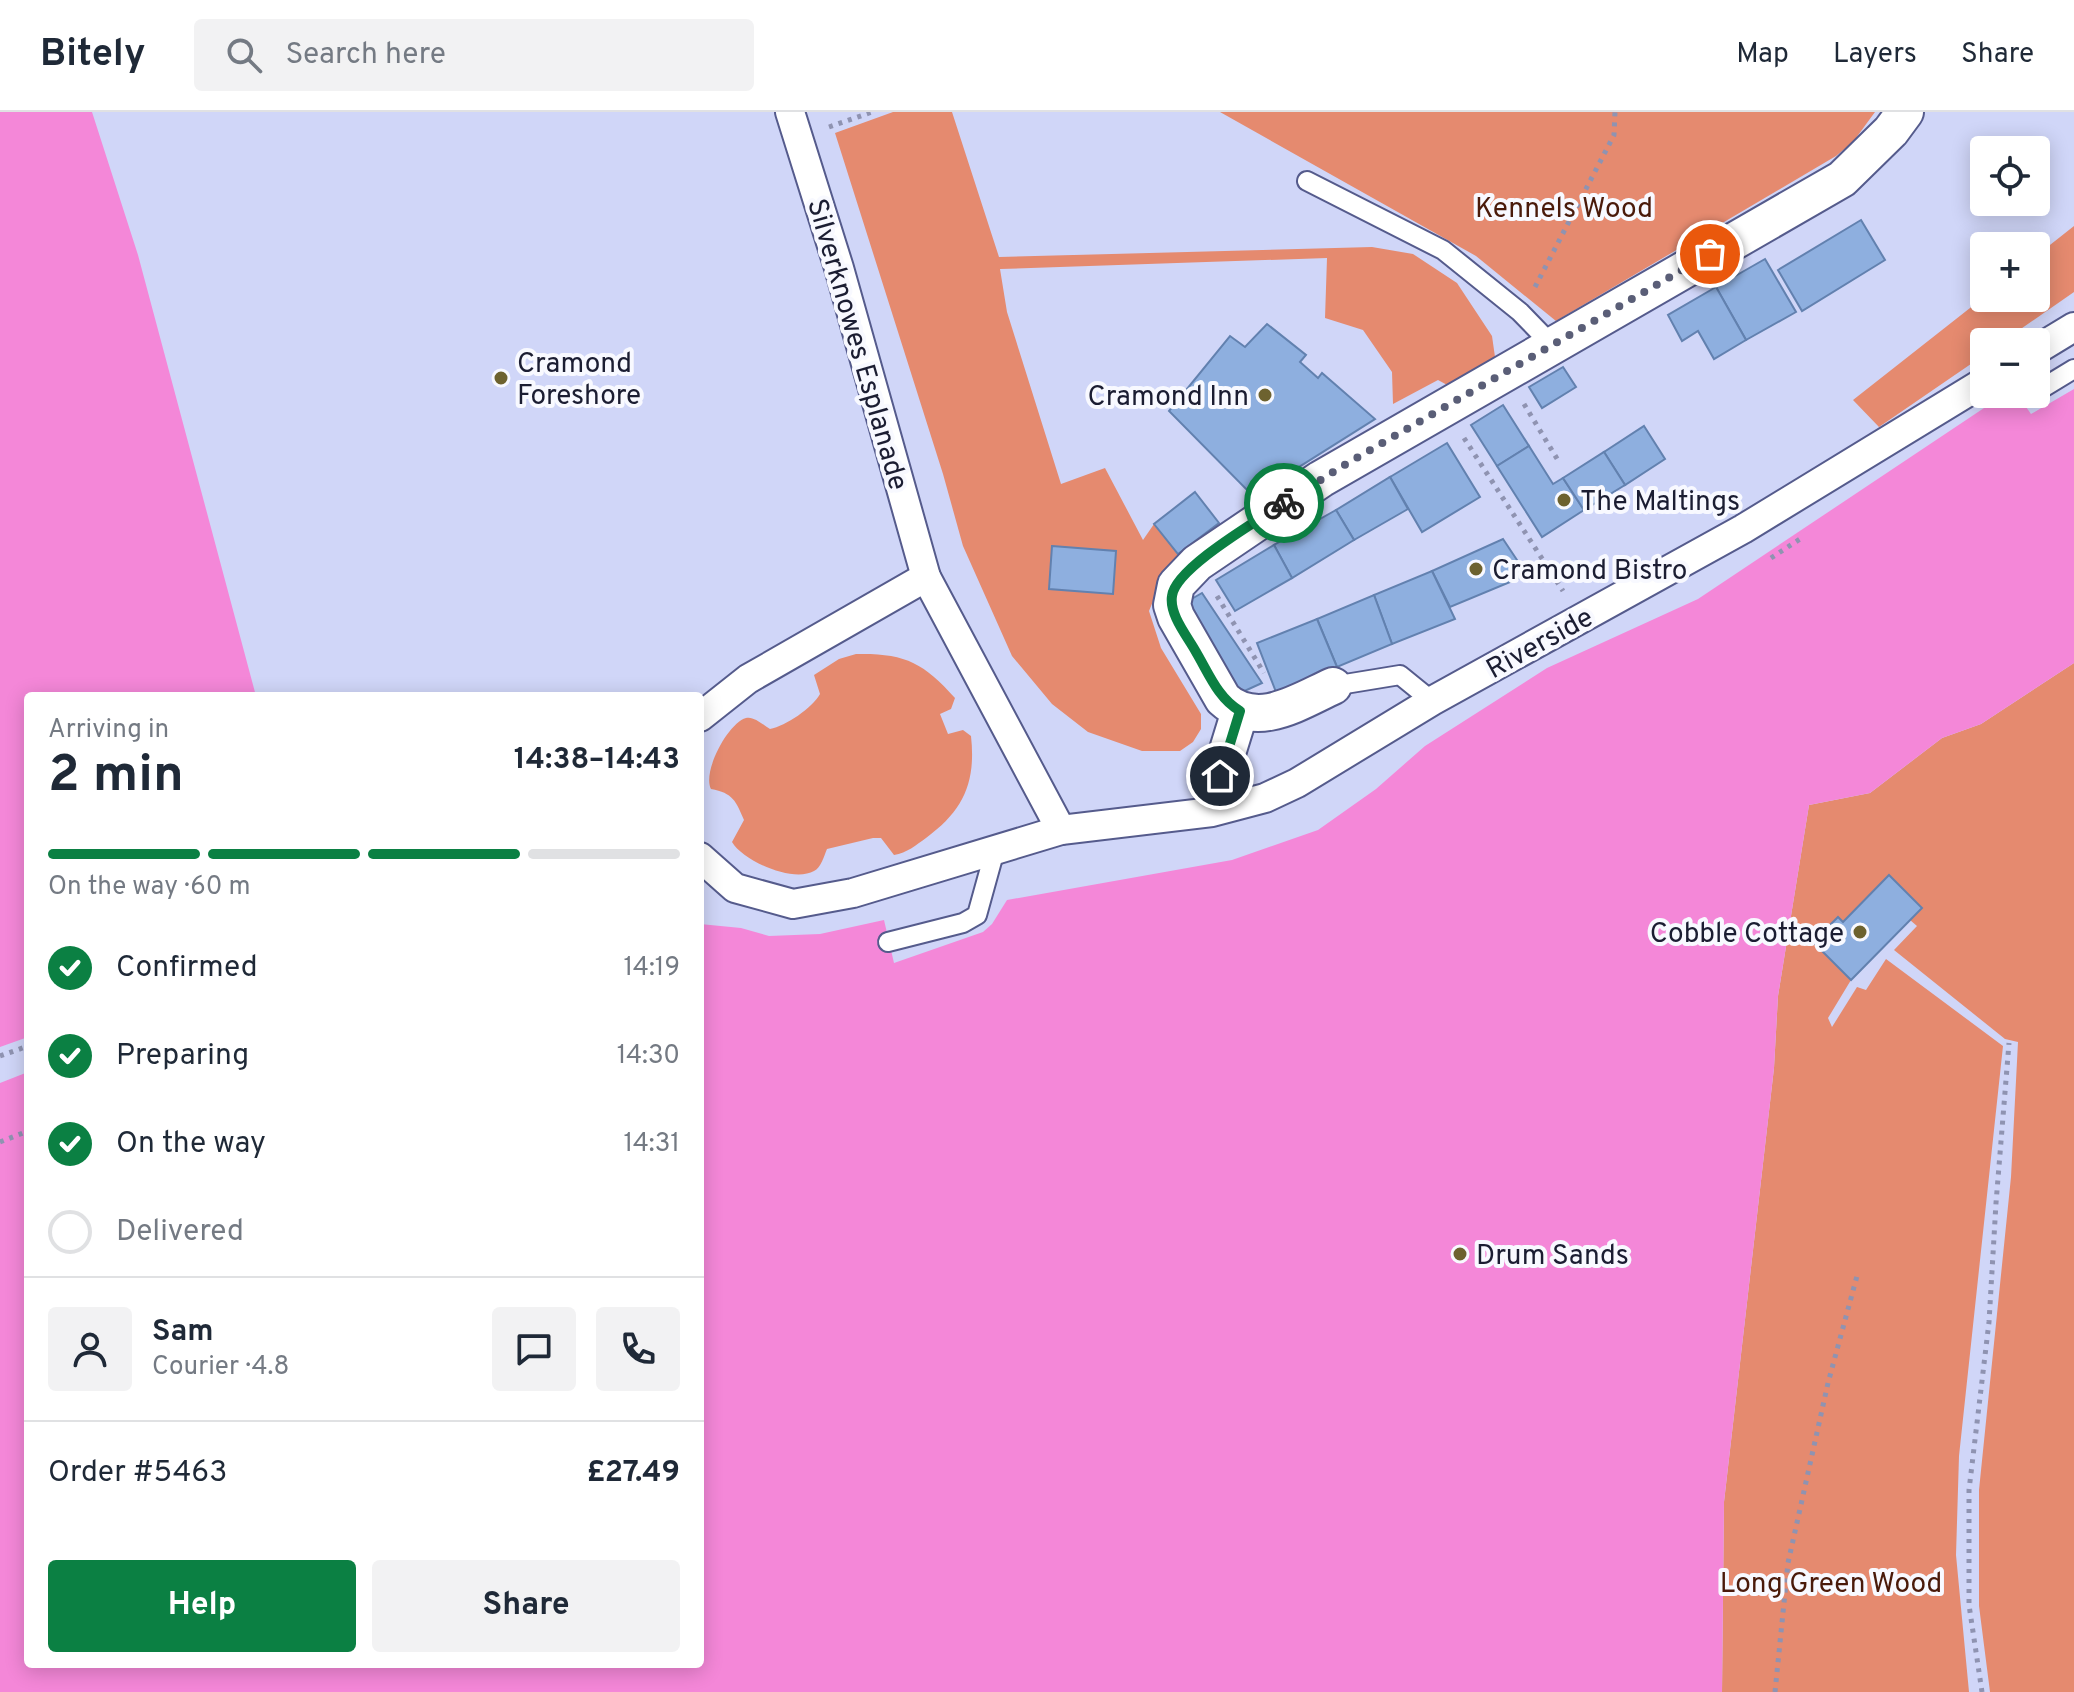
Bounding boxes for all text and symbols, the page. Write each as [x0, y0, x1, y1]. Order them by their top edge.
search box [194, 19, 754, 91]
text: Bitely [40, 31, 146, 80]
icon: search [222, 33, 266, 77]
text: Search here [286, 37, 446, 74]
text: Map [1736, 37, 1789, 73]
text: Layers [1833, 37, 1917, 73]
text: Share [1961, 37, 2034, 73]
map controls [1970, 136, 2050, 408]
button: locate [1970, 136, 2050, 216]
park label: Kennels Wood [1475, 192, 1653, 228]
street label: Silverknowes Esplanade [797, 195, 915, 495]
pin [1676, 220, 1744, 288]
icon: bag [1688, 232, 1732, 276]
button: + [1970, 232, 2050, 312]
button: − [1970, 328, 2050, 408]
place label: Cramond Foreshore [517, 347, 641, 415]
marker: Cramond Foreshore [492, 369, 510, 387]
place label: Cramond Inn [1088, 380, 1249, 416]
marker: Cramond Inn [1256, 386, 1274, 404]
courier [1244, 463, 1324, 543]
icon: bike [1262, 481, 1306, 525]
place label: The Maltings [1580, 485, 1740, 521]
marker: The Maltings [1555, 491, 1573, 509]
place label: Cramond Bistro [1492, 554, 1687, 590]
marker: Cramond Bistro [1467, 560, 1485, 578]
street label: Riverside [1481, 601, 1600, 689]
text: Arriving in [48, 714, 169, 747]
text: 14:38–14:43 [514, 742, 680, 779]
pin [1186, 742, 1254, 810]
text: 2 min [48, 744, 184, 810]
icon: home [1198, 754, 1242, 798]
text: On the way · 60 m [48, 871, 251, 904]
place label: Cobble Cottage [1650, 917, 1844, 953]
marker: Cobble Cottage [1851, 923, 1869, 941]
icon: check [48, 946, 92, 990]
text: Confirmed [116, 950, 258, 987]
text: 14:19 [624, 952, 680, 985]
icon: check [48, 1034, 92, 1078]
text: Preparing [116, 1038, 249, 1075]
text: 14:30 [617, 1040, 680, 1073]
icon: check [48, 1122, 92, 1166]
text: On the way [116, 1126, 266, 1163]
text: 14:31 [624, 1128, 680, 1161]
text: Delivered [116, 1214, 244, 1251]
place label: Drum Sands [1476, 1239, 1629, 1275]
marker: Drum Sands [1451, 1245, 1469, 1263]
button: person [48, 1307, 132, 1391]
button: chat [492, 1307, 576, 1391]
button: phone [596, 1307, 680, 1391]
text: Sam [152, 1314, 214, 1351]
text: Courier · 4.8 [152, 1351, 289, 1384]
text: Order #5463 [48, 1455, 227, 1492]
text: £27.49 [587, 1455, 680, 1492]
button: Help [48, 1560, 356, 1652]
button: Share [372, 1560, 680, 1652]
park label: Long Green Wood [1720, 1567, 1942, 1603]

